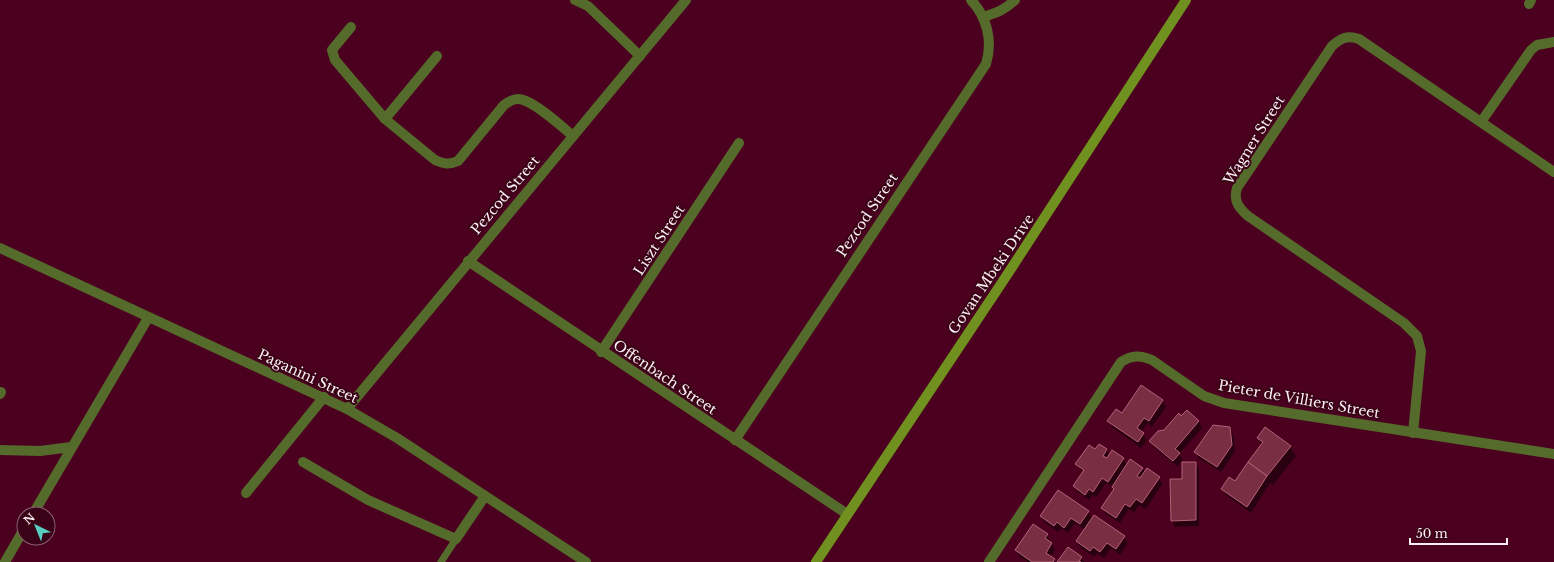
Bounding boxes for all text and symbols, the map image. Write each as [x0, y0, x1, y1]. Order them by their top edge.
street label: Wagner Street [1219, 92, 1289, 189]
street label: Pezcod Street [467, 151, 544, 238]
street label: Pezcod Street [832, 169, 902, 260]
street label: Liszt Street [630, 201, 689, 279]
street label: Govan Mbeki Drive [944, 211, 1038, 337]
street label: Offenbach Street [610, 336, 721, 419]
street label: Paganini Street [255, 345, 362, 407]
street label: Pieter de Villiers Street [1217, 376, 1382, 422]
north arrow [16, 506, 56, 546]
text: N [21, 510, 38, 527]
scale bar [1410, 520, 1507, 546]
text: 50 m [1416, 526, 1448, 541]

